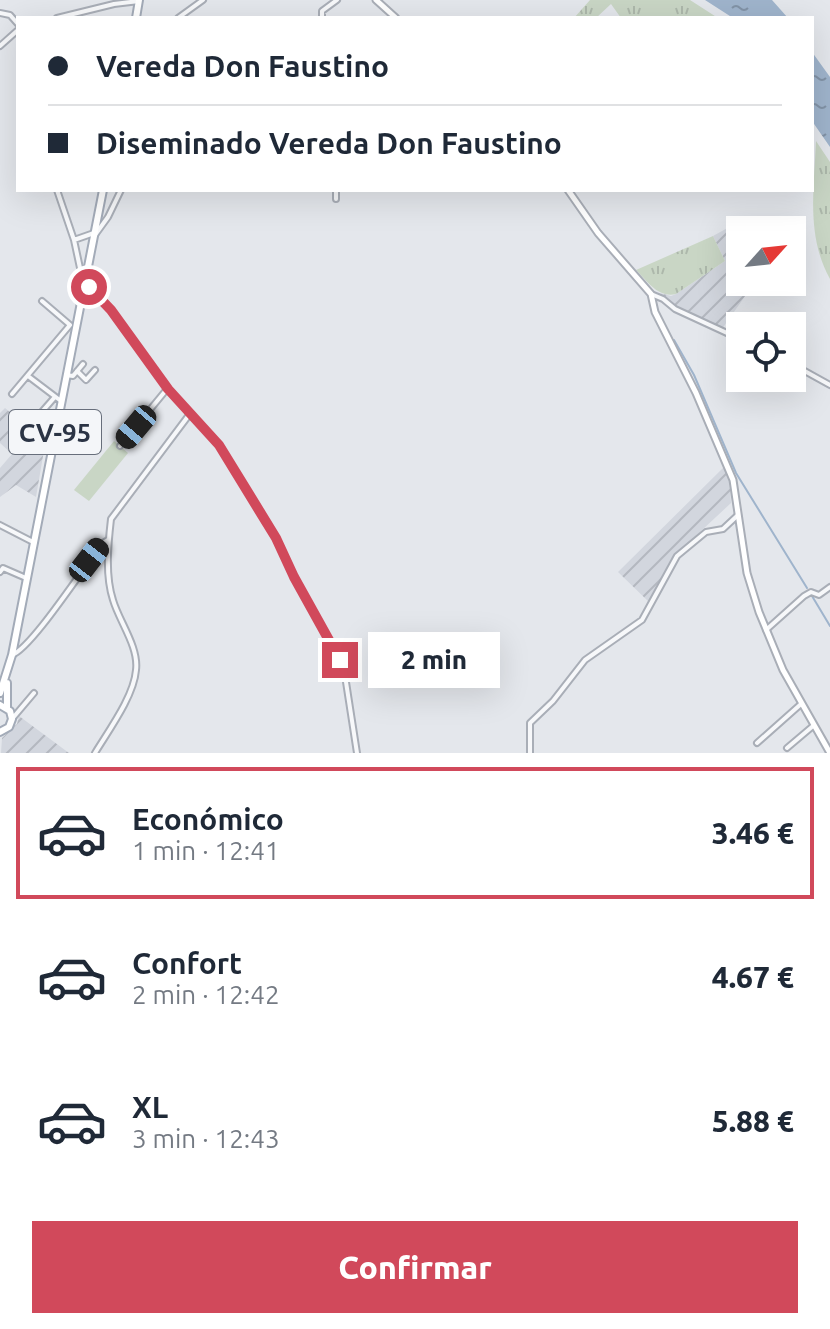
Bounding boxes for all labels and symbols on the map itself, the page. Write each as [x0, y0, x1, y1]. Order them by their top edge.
north arrow [726, 216, 806, 296]
route start [71, 269, 107, 305]
car [111, 401, 161, 453]
road number: CV-95 [9, 410, 101, 454]
car [65, 534, 113, 586]
callout: 2 min [368, 632, 500, 688]
route end [322, 642, 358, 678]

